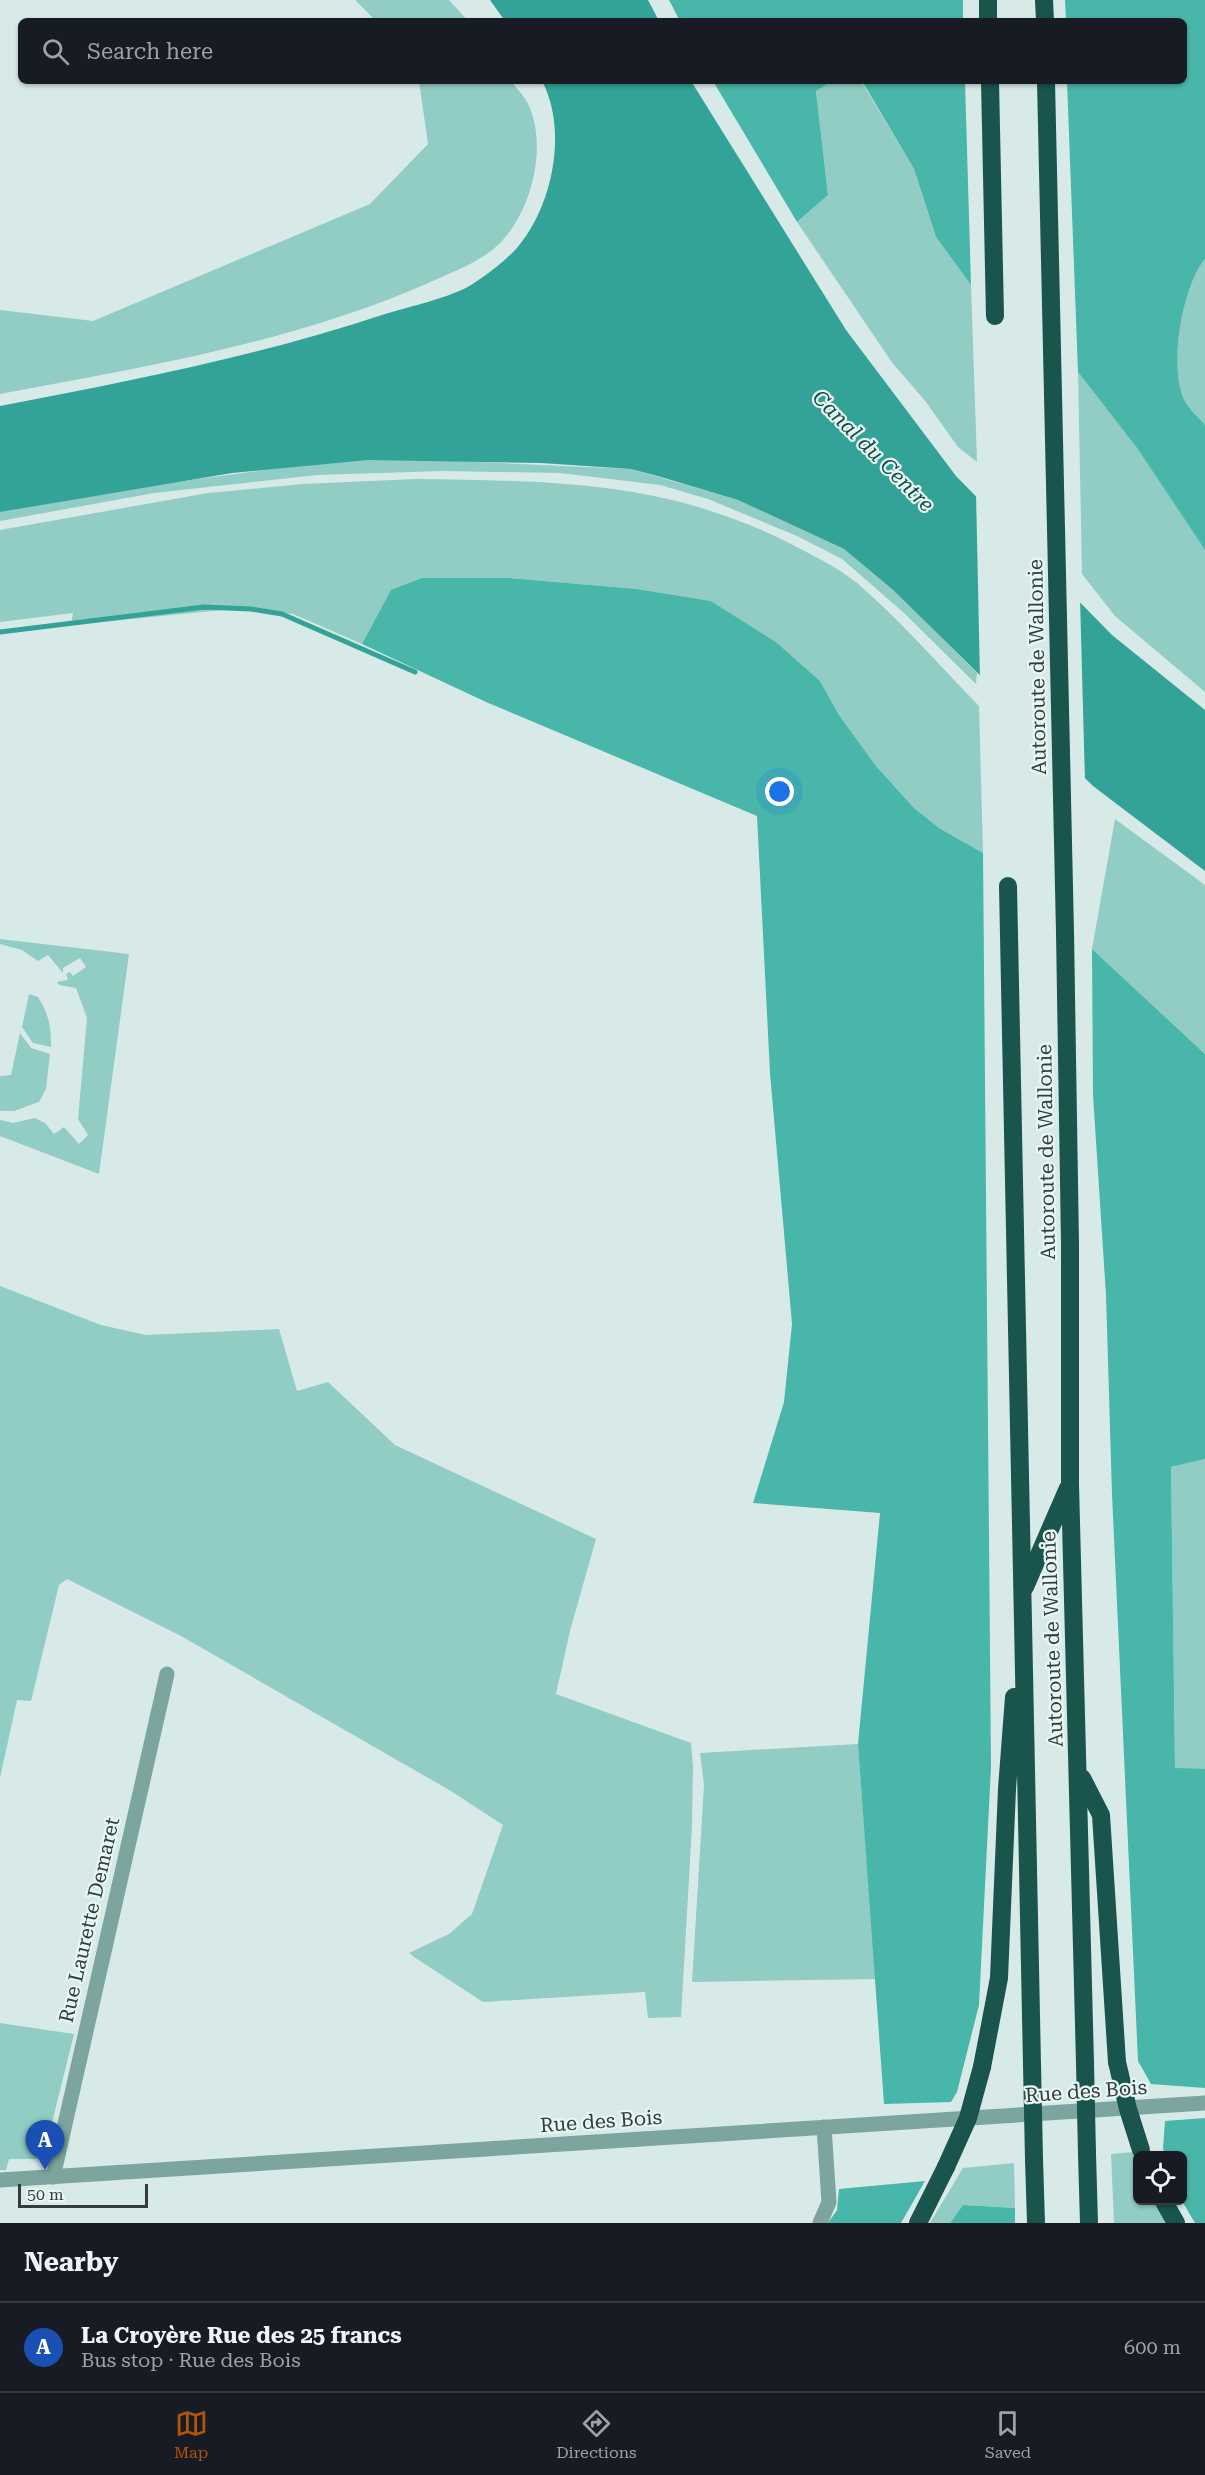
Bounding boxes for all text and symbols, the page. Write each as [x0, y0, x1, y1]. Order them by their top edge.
search box [18, 18, 1187, 84]
icon: search [39, 35, 72, 68]
text: Search here [87, 39, 213, 64]
water label: Canal du Centre [807, 385, 939, 517]
street label: Autoroute de Wallonie [1023, 559, 1051, 775]
your location [765, 777, 794, 806]
street label: Autoroute de Wallonie [1032, 1044, 1060, 1260]
street label: Autoroute de Wallonie [1036, 1531, 1068, 1747]
street label: Rue Laurette Demaret [54, 1815, 124, 2025]
street label: Rue des Bois [1024, 2075, 1148, 2107]
street label: Rue des Bois [539, 2105, 663, 2137]
pin: A [26, 2120, 64, 2170]
map controls [1133, 2151, 1187, 2205]
button: locate [1133, 2151, 1187, 2205]
scale bar [18, 2181, 148, 2208]
text: 50 m [27, 2185, 64, 2204]
text: Nearby [24, 2247, 118, 2277]
text: La Croyère Rue des 25 francs [81, 2323, 402, 2348]
text: A [36, 2335, 51, 2359]
text: 600 m [1124, 2335, 1181, 2359]
text: Bus stop · Rue des Bois [81, 2348, 301, 2372]
tab: Map [174, 2407, 208, 2462]
tab: Directions [556, 2407, 637, 2462]
tab: Saved [985, 2407, 1031, 2462]

